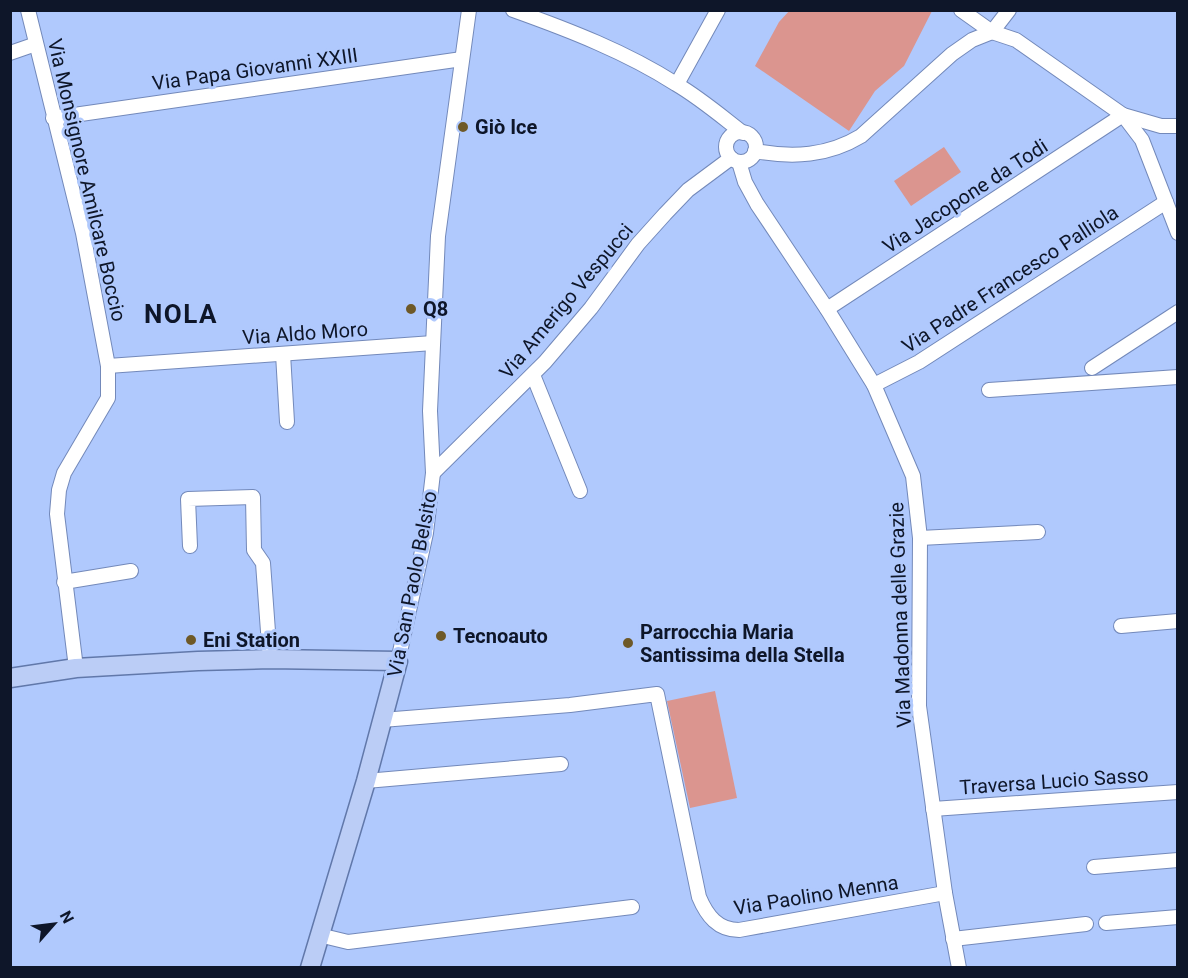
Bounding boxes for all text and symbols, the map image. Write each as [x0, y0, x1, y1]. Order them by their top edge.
street label: Via Monsignore Amilcare Boccio [43, 36, 131, 324]
street label: Via Papa Giovanni XXIII [151, 43, 359, 95]
place label: Giò Ice [475, 115, 537, 139]
marker: Giò Ice [456, 120, 470, 134]
street label: Via Jacopone da Todi [878, 134, 1052, 258]
street label: Via Padre Francesco Palliola [897, 200, 1123, 358]
street label: Via Amerigo Vespucci [494, 219, 638, 383]
place label: Q8 [423, 297, 448, 321]
district label: NOLA [144, 299, 218, 329]
marker: Q8 [404, 302, 418, 316]
street label: Via Aldo Moro [241, 317, 369, 349]
street label: Via San Paolo Belsito [382, 489, 442, 679]
street label: Via Madonna delle Grazie [884, 502, 916, 728]
place label: Parrocchia Maria Santissima della Stella [640, 620, 845, 667]
place label: Tecnoauto [453, 624, 548, 648]
place label: Eni Station [203, 628, 300, 652]
marker: Tecnoauto [434, 629, 448, 643]
marker: Eni Station [184, 633, 198, 647]
marker: Parrocchia Maria Santissima della Stella [621, 636, 635, 650]
street label: Traversa Lucio Sasso [959, 762, 1149, 800]
street label: Via Paolino Menna [732, 870, 900, 920]
north arrow [24, 894, 84, 954]
text: N [56, 908, 78, 927]

